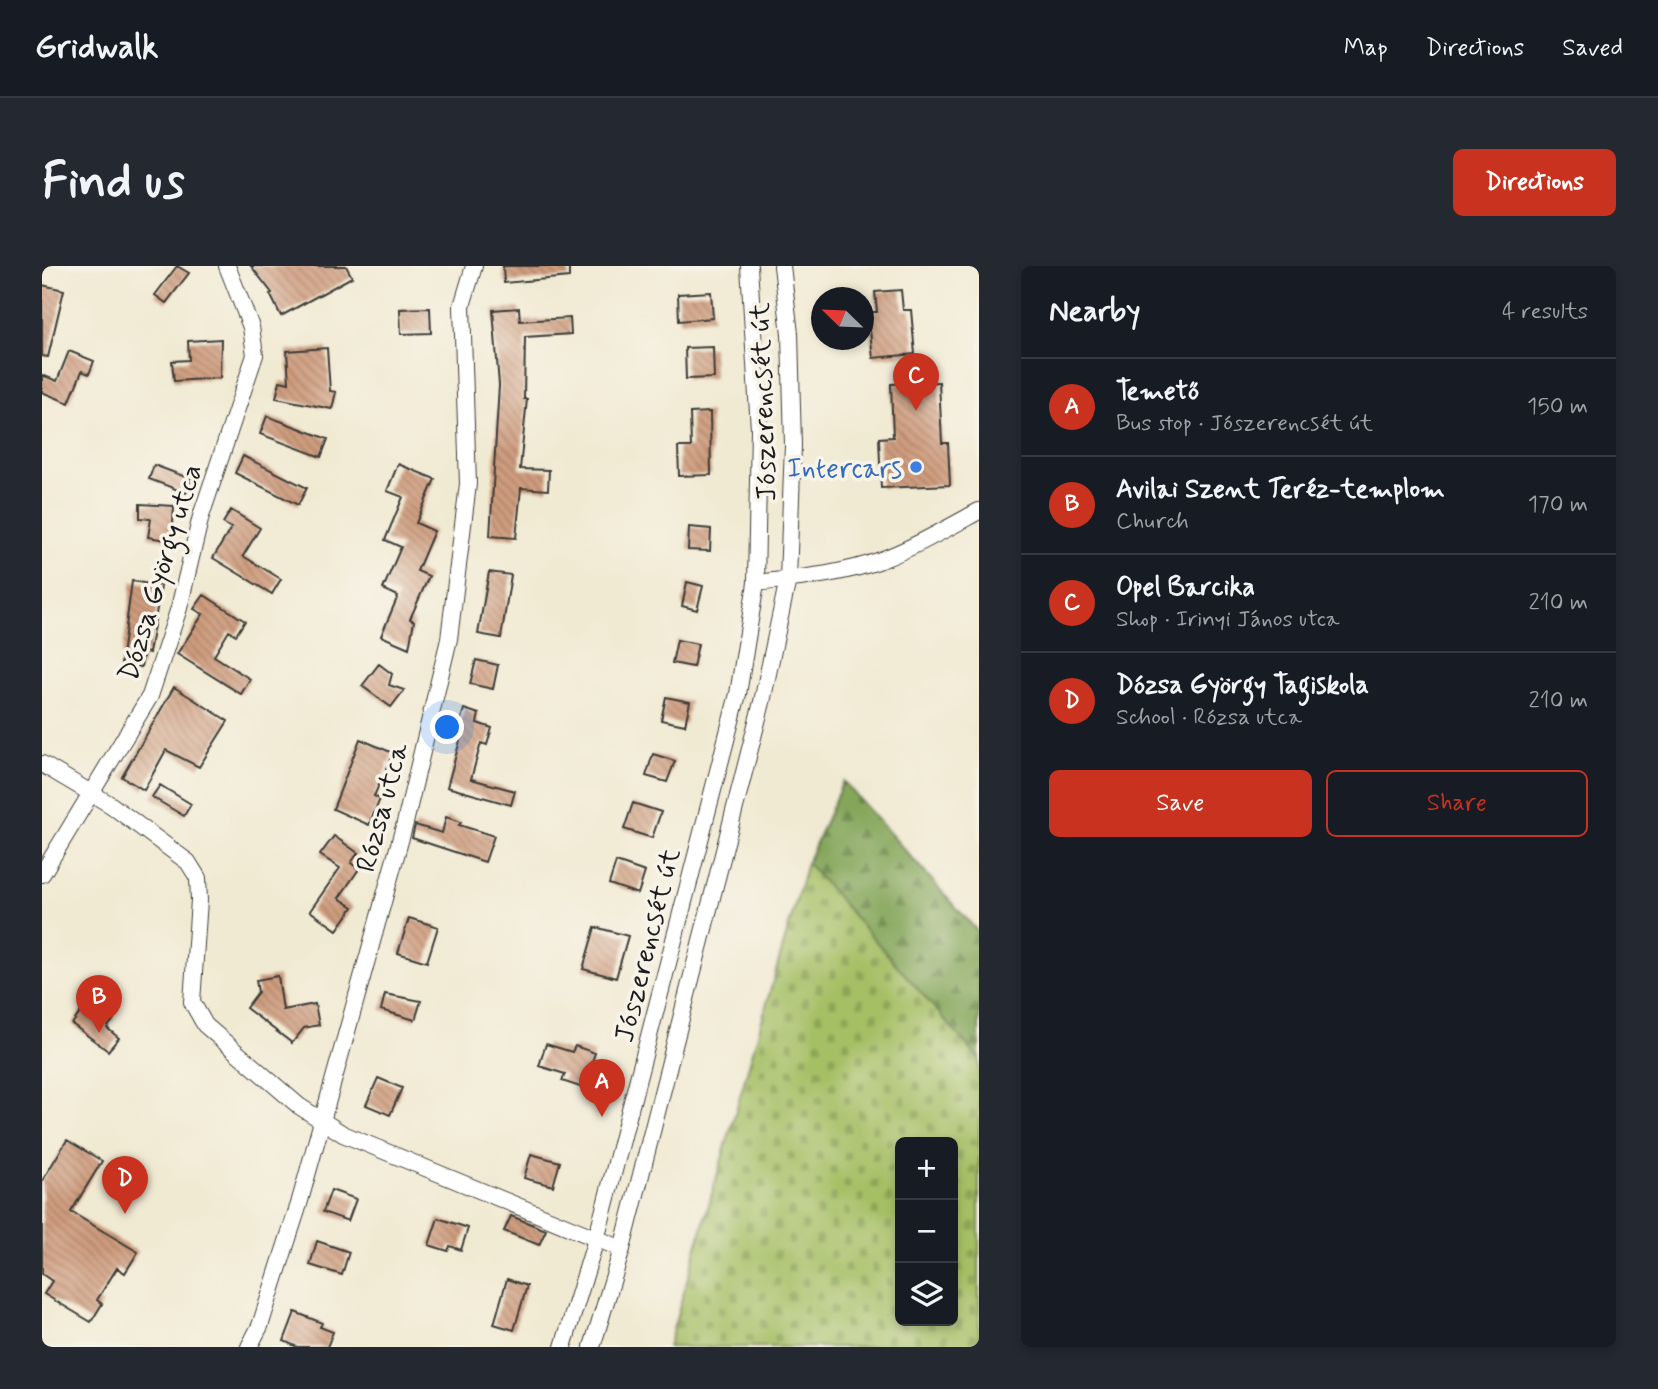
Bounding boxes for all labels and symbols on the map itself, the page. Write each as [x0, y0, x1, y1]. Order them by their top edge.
north arrow [811, 287, 874, 350]
street label: Jószerencsét út [743, 301, 786, 502]
pin: C [893, 353, 939, 411]
place label: Intercars [787, 451, 902, 488]
marker: Intercars [908, 459, 924, 475]
street label: Dózsa György utca [111, 460, 215, 687]
your location [430, 710, 464, 744]
street label: Rózsa utca [348, 739, 418, 876]
street label: Jószerencsét út [606, 844, 691, 1047]
pin: B [76, 975, 122, 1033]
pin: A [579, 1059, 625, 1117]
pin: D [102, 1156, 148, 1214]

